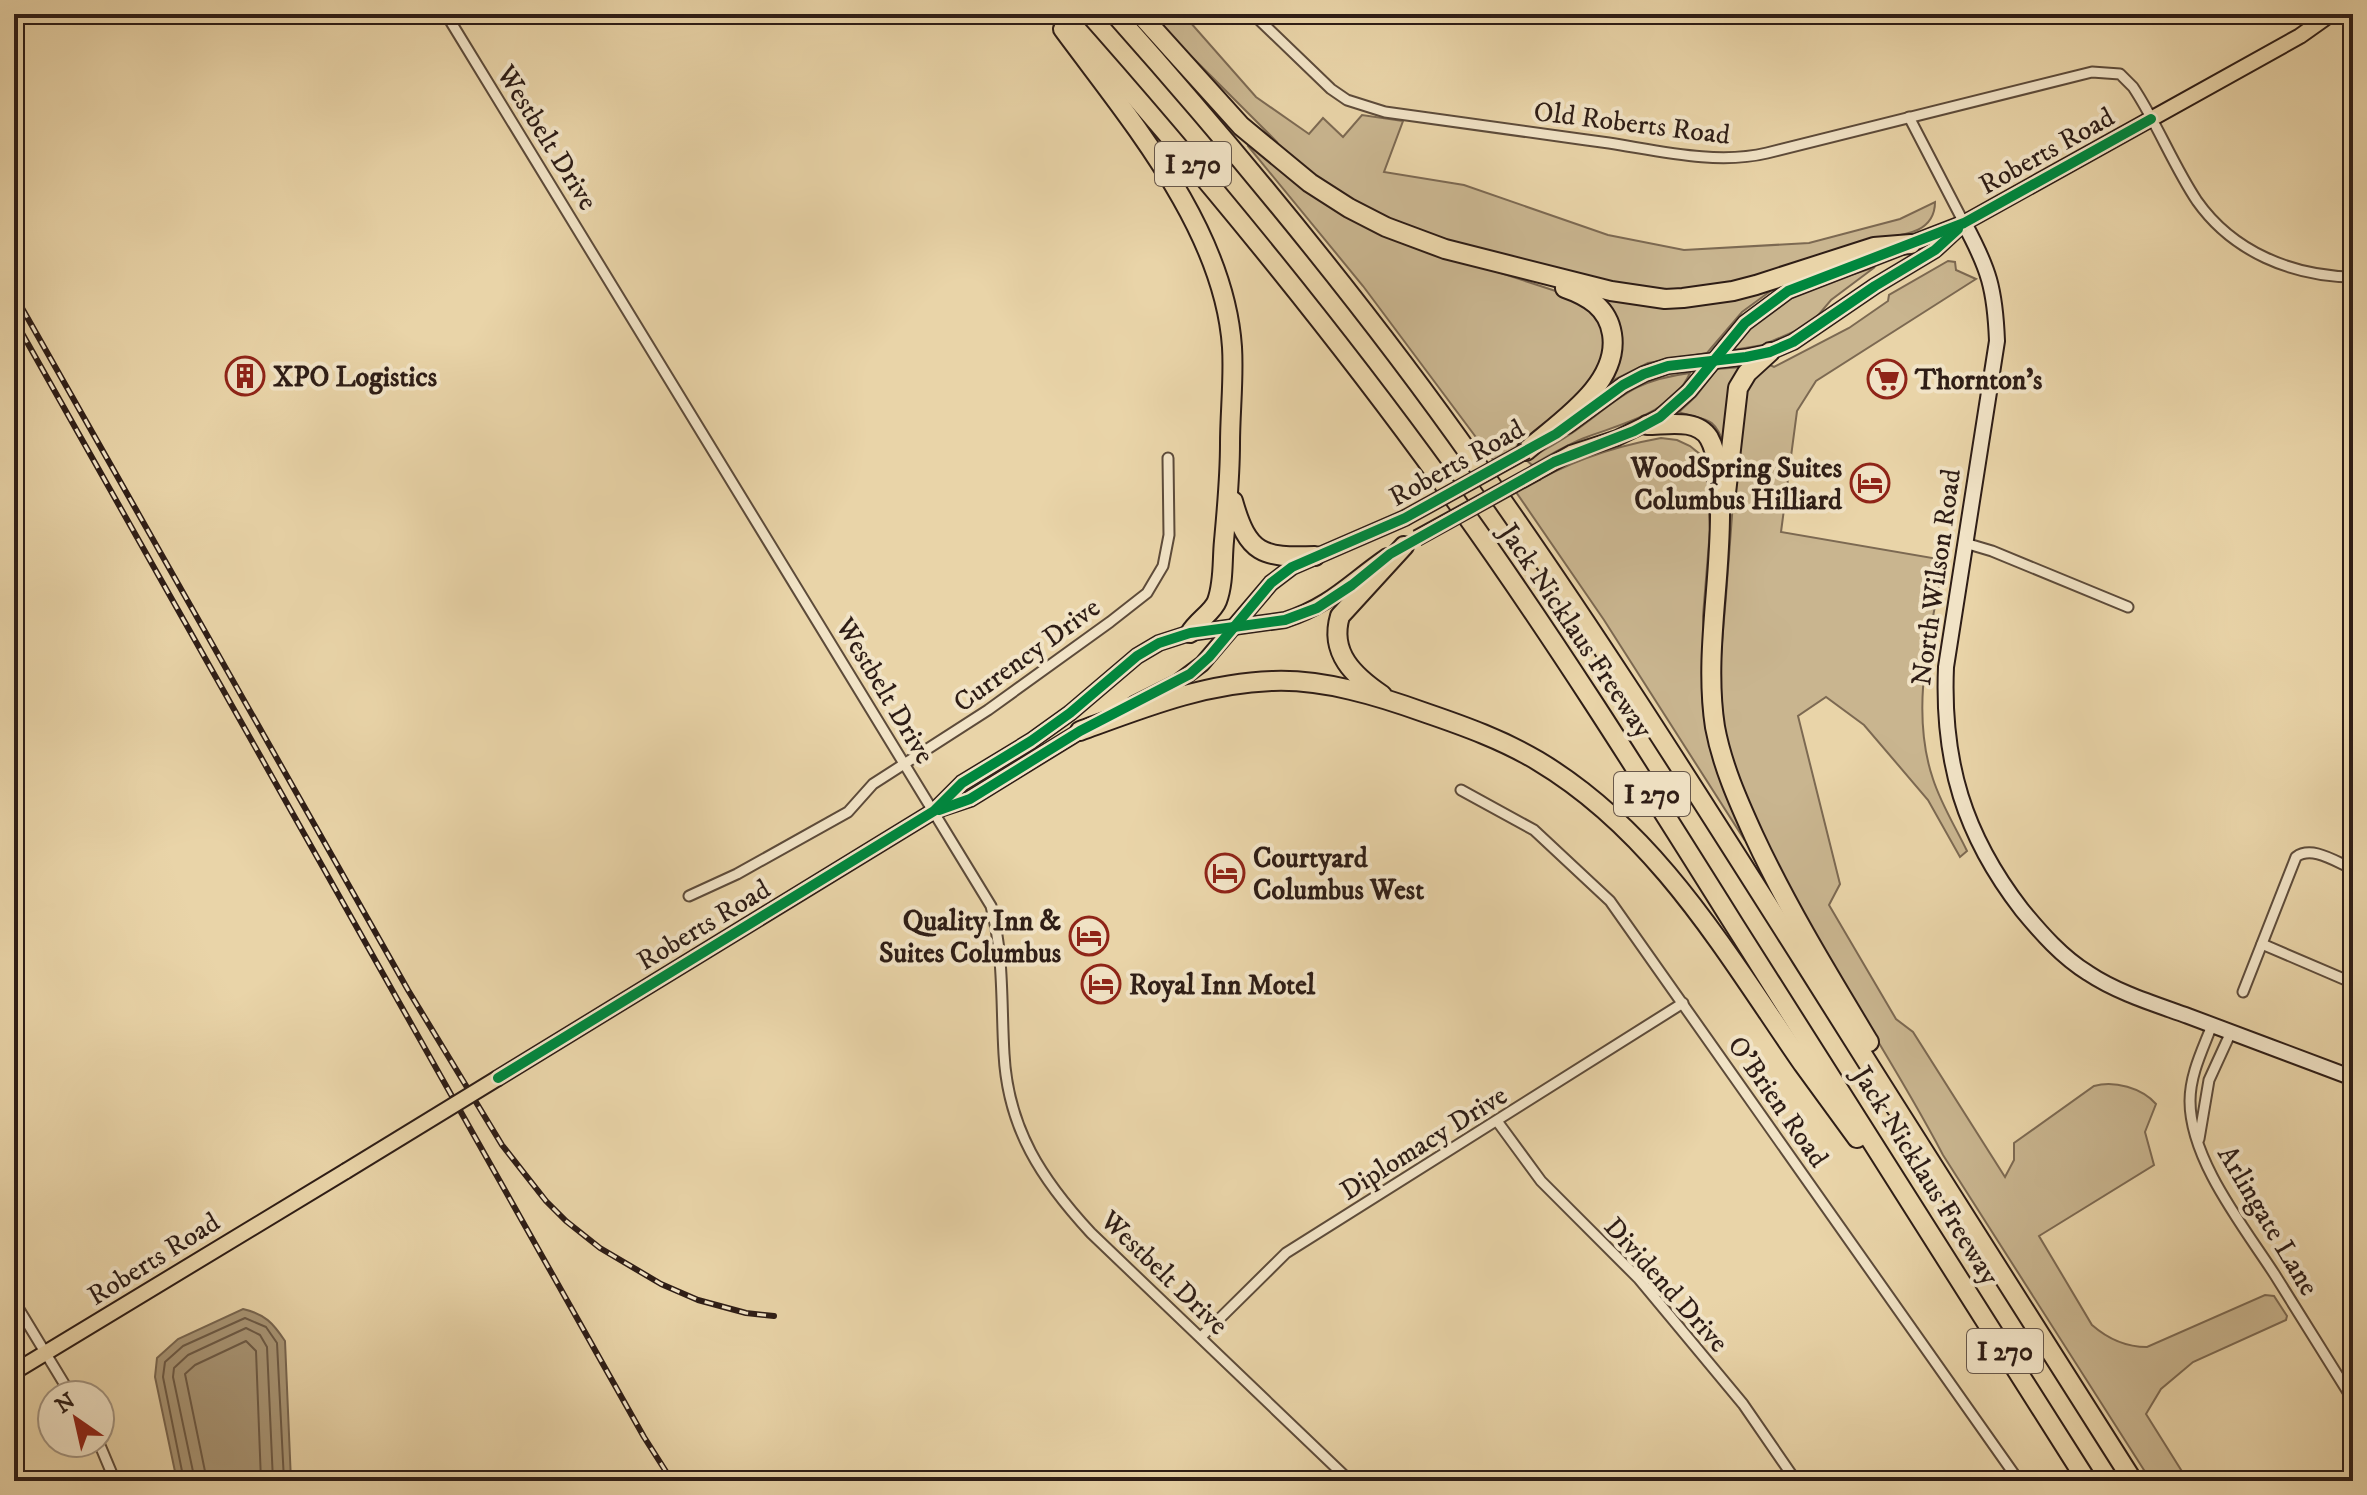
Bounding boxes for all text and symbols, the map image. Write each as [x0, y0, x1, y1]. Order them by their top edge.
street label: Westbelt Drive [488, 58, 605, 217]
street label: Old Roberts Road [1532, 94, 1732, 153]
street label: Roberts Road [1973, 100, 2121, 203]
road number: I 270 [1155, 142, 1231, 186]
building icon: XPO Logistics [224, 355, 266, 397]
supermarket icon: Thornton's [1866, 358, 1908, 400]
place label: XPO Logistics [273, 360, 438, 395]
place label: Thornton's [1914, 363, 2043, 398]
street label: Roberts Road [1383, 412, 1531, 515]
place label: WoodSpring Suites Columbus Hilliard [1630, 451, 1843, 518]
hotel icon: WoodSpring Suites Columbus Hilliard [1849, 462, 1891, 504]
street label: North Wilson Road [1904, 466, 1969, 688]
street label: Jack Nicklaus Freeway [1489, 514, 1661, 745]
street label: Currency Drive [947, 590, 1107, 720]
street label: Westbelt Drive [827, 610, 942, 770]
road number: I 270 [1614, 772, 1690, 816]
place label: Courtyard Columbus West [1253, 841, 1424, 908]
hotel icon: Courtyard Columbus West [1204, 852, 1246, 894]
street label: Roberts Road [631, 872, 777, 979]
place label: Quality Inn & Suites Columbus [879, 904, 1062, 971]
hotel icon: Quality Inn & Suites Columbus [1068, 915, 1110, 957]
hotel icon: Royal Inn Motel [1080, 963, 1122, 1005]
place label: Royal Inn Motel [1129, 968, 1316, 1003]
street label: O'Brien Road [1720, 1029, 1836, 1174]
street label: Jack Nicklaus Freeway [1843, 1057, 2008, 1292]
street label: Diplomacy Drive [1334, 1078, 1514, 1209]
street label: Arlingate Lane [2209, 1139, 2326, 1302]
street label: Westbelt Drive [1092, 1203, 1235, 1343]
street label: Roberts Road [81, 1205, 226, 1314]
street label: Dividend Drive [1596, 1210, 1736, 1360]
road number: I 270 [1967, 1329, 2043, 1373]
north arrow [36, 1379, 116, 1459]
text: N [51, 1387, 81, 1420]

